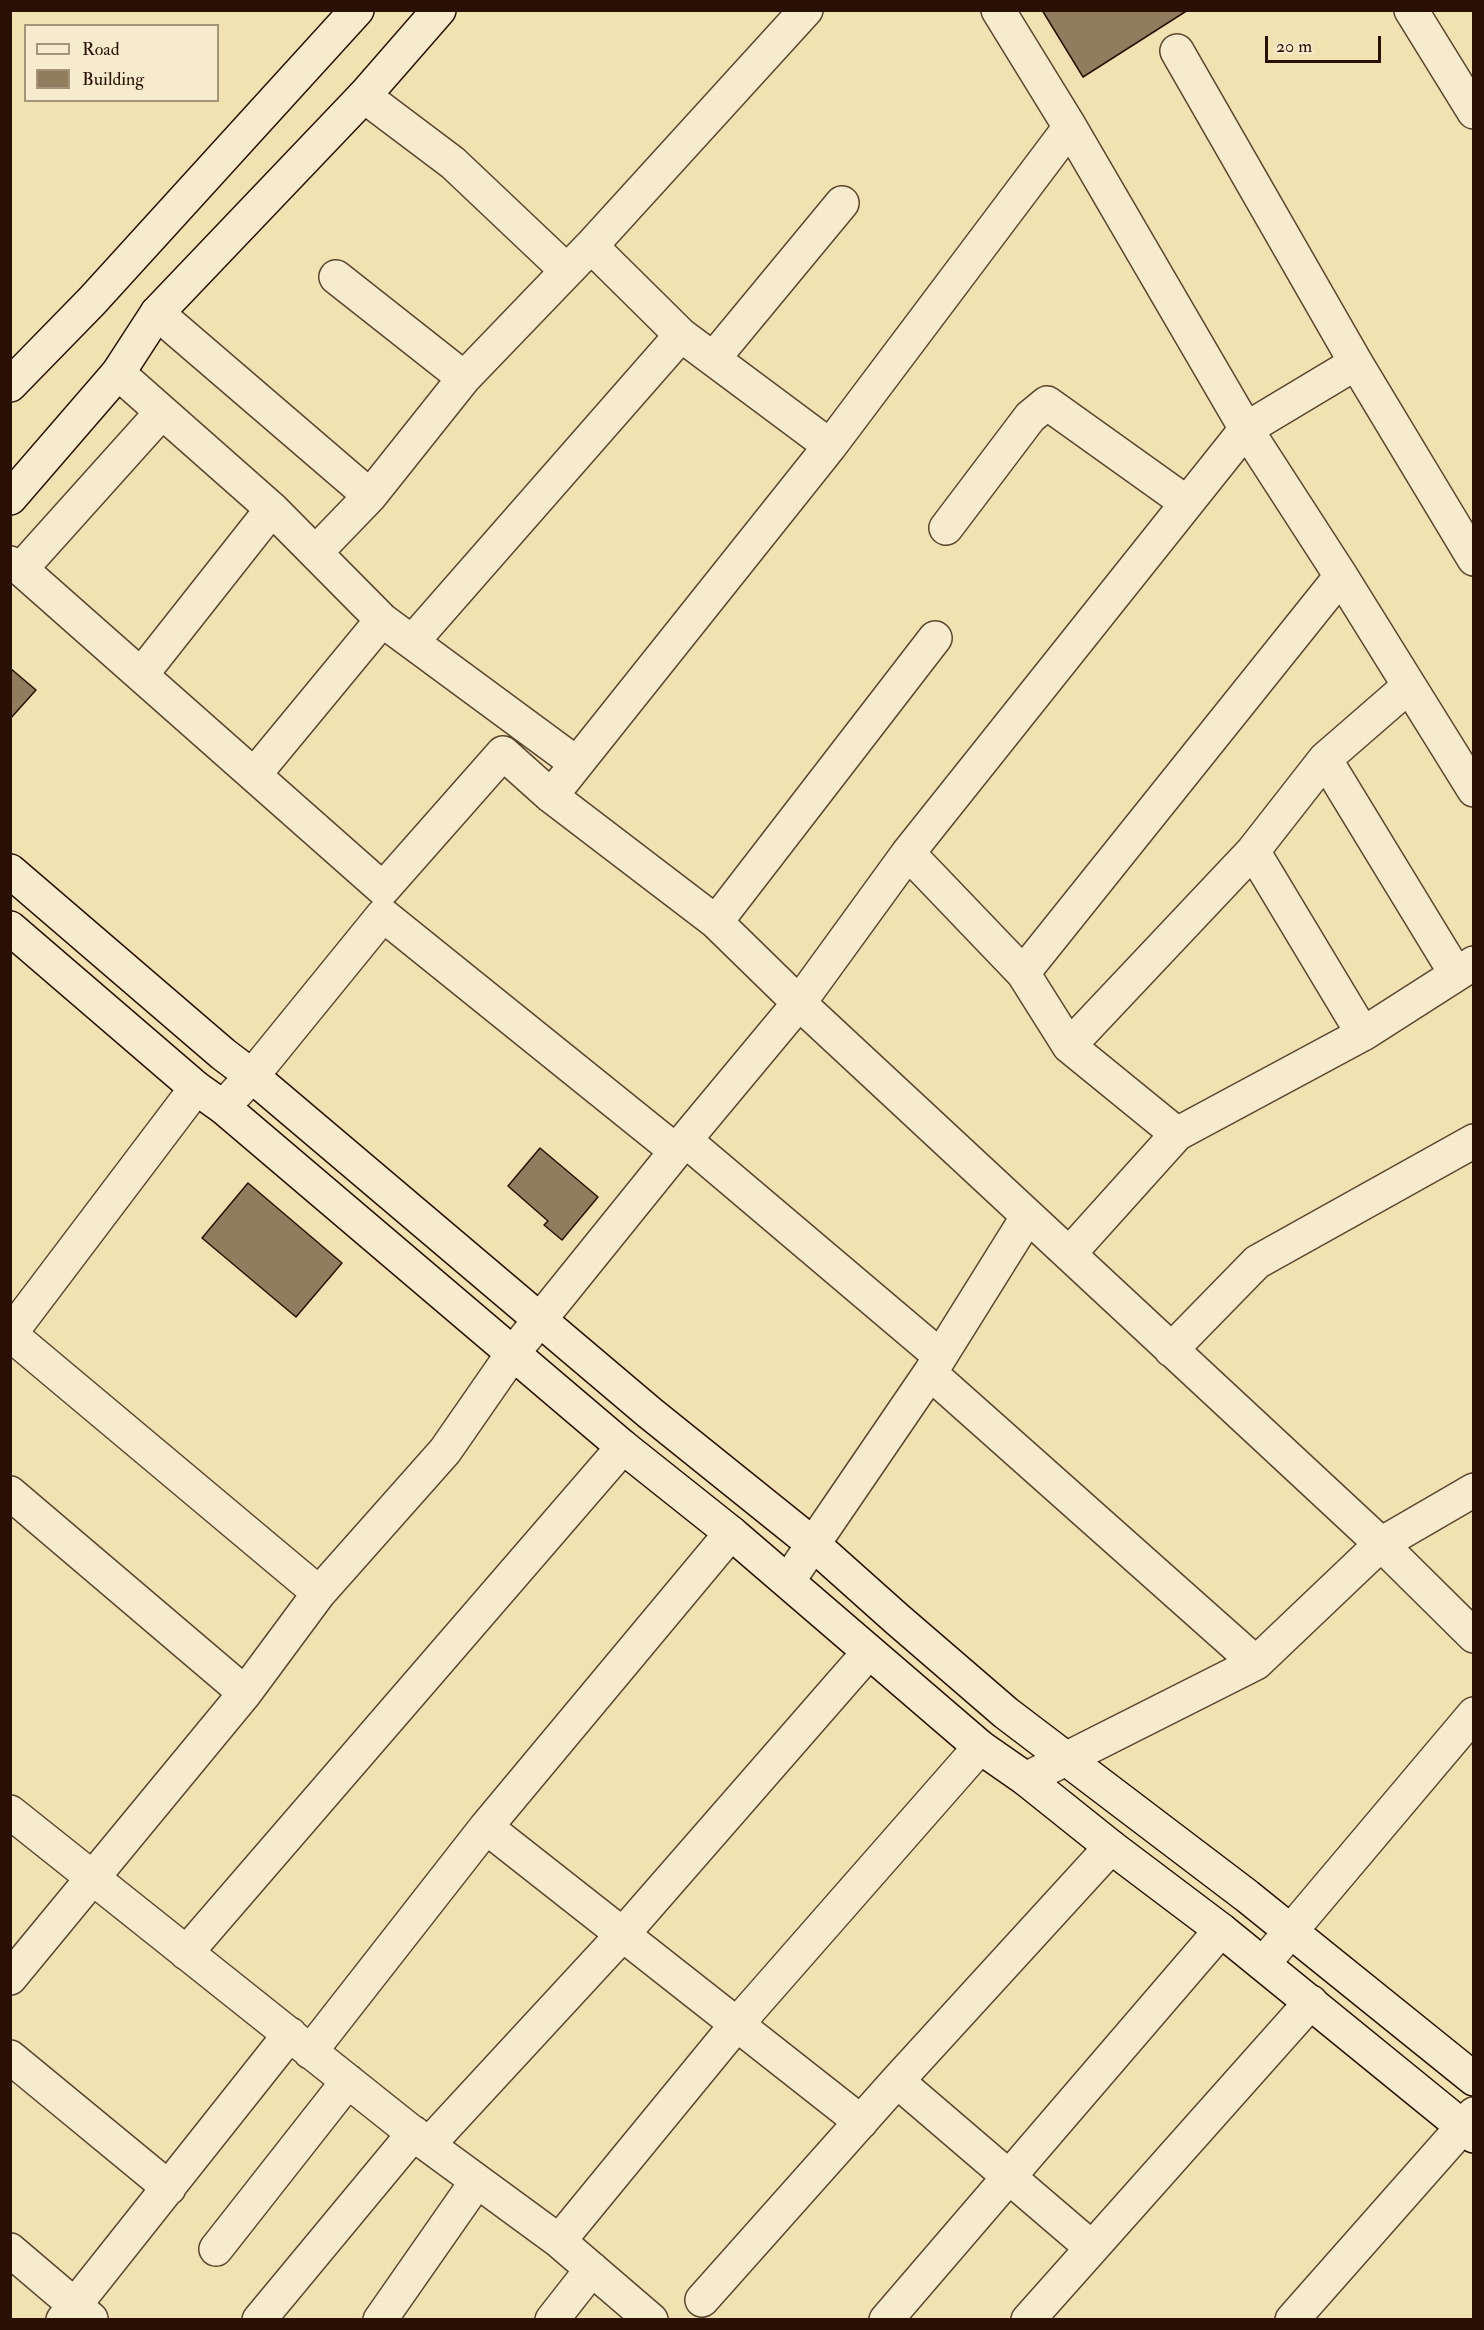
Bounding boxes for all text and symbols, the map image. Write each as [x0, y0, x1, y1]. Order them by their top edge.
legend [24, 24, 219, 102]
scale bar [1268, 24, 1384, 62]
text: 20 m [1276, 35, 1312, 58]
text: Road [82, 38, 120, 61]
text: Building [82, 68, 144, 91]

